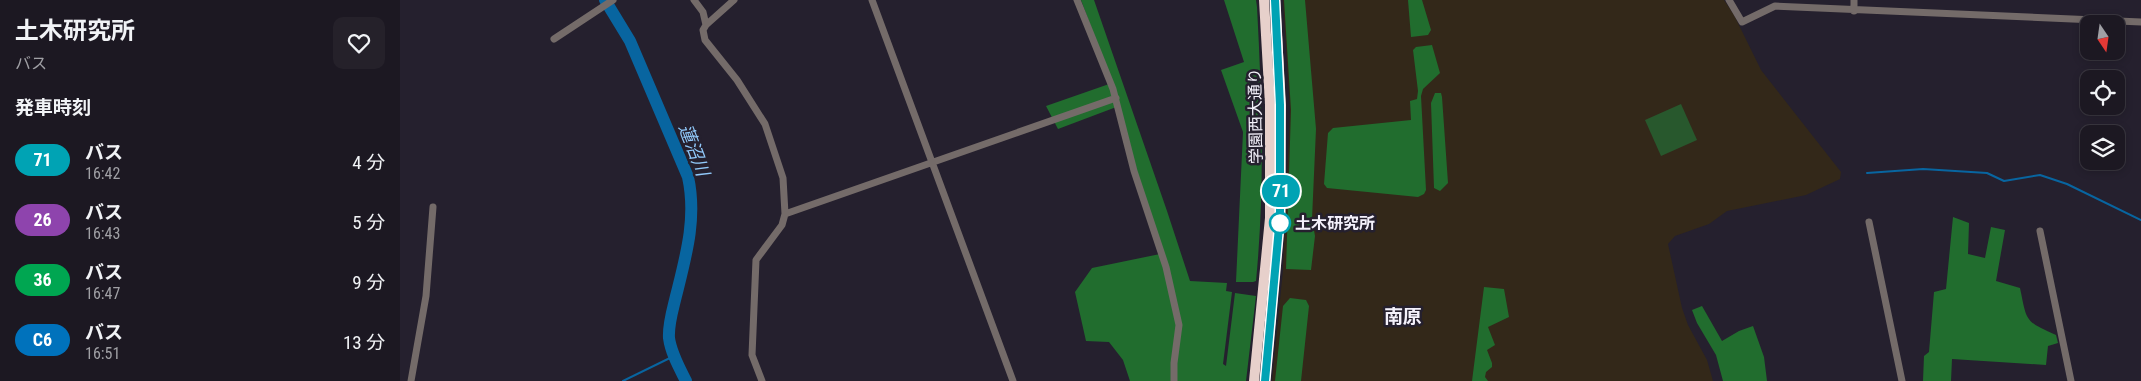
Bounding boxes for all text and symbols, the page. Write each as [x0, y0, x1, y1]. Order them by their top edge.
north arrow [2080, 15, 2125, 60]
map controls [2080, 15, 2125, 170]
text: 土木研究所 [15, 17, 135, 45]
button: heart [333, 17, 385, 69]
text: バス [15, 54, 47, 73]
street label: 学園西大通り [1245, 68, 1266, 164]
button: locate [2080, 70, 2125, 115]
text: 発車時刻 [15, 96, 91, 119]
water label: 蓮沼川 [675, 121, 715, 181]
button: layers [2080, 125, 2125, 170]
text: バス [85, 141, 123, 164]
text: 71 [33, 149, 52, 170]
text: 4 分 [352, 151, 385, 174]
text: 16:42 [85, 164, 120, 183]
line badge: 71 [1258, 175, 1304, 207]
text: 71 [1272, 180, 1290, 201]
text: バス [85, 201, 123, 224]
text: 26 [33, 209, 52, 230]
text: 5 分 [352, 211, 385, 234]
marker: 土木研究所 [1269, 212, 1291, 234]
place label: 土木研究所 [1295, 214, 1375, 233]
text: 16:43 [85, 224, 120, 243]
text: バス [85, 261, 123, 284]
text: 36 [33, 269, 52, 290]
text: 9 分 [352, 271, 385, 294]
text: 16:47 [85, 284, 120, 303]
district label: 南原 [1384, 305, 1422, 328]
text: バス [85, 321, 123, 344]
text: C6 [33, 329, 52, 350]
text: 13 分 [343, 331, 385, 354]
text: 16:51 [85, 344, 120, 363]

